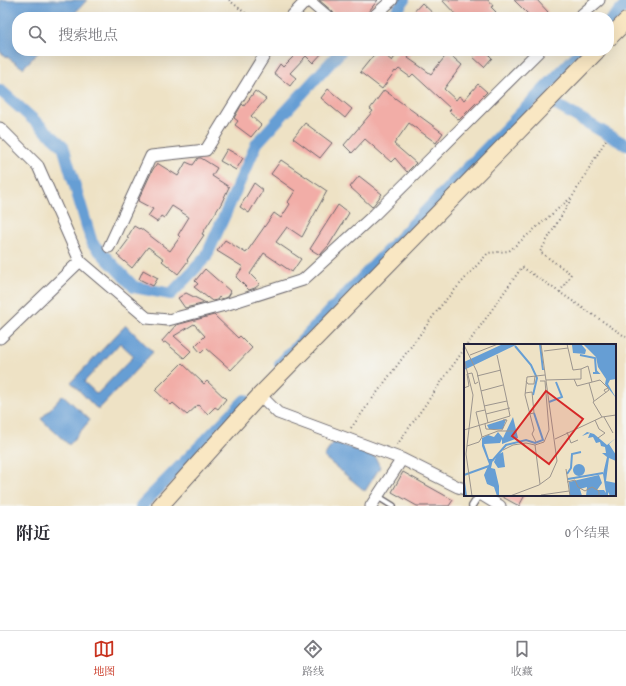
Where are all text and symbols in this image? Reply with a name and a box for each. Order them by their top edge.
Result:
search box [12,12,614,56]
icon: search [26,23,48,45]
text: 搜索地点 [58,24,118,45]
inset map [464,344,616,496]
text: 附近 [16,520,50,545]
text: 0个结果 [565,523,610,542]
tab: 地图 [93,638,115,679]
tab: 路线 [302,638,324,679]
tab: 收藏 [511,638,533,679]

